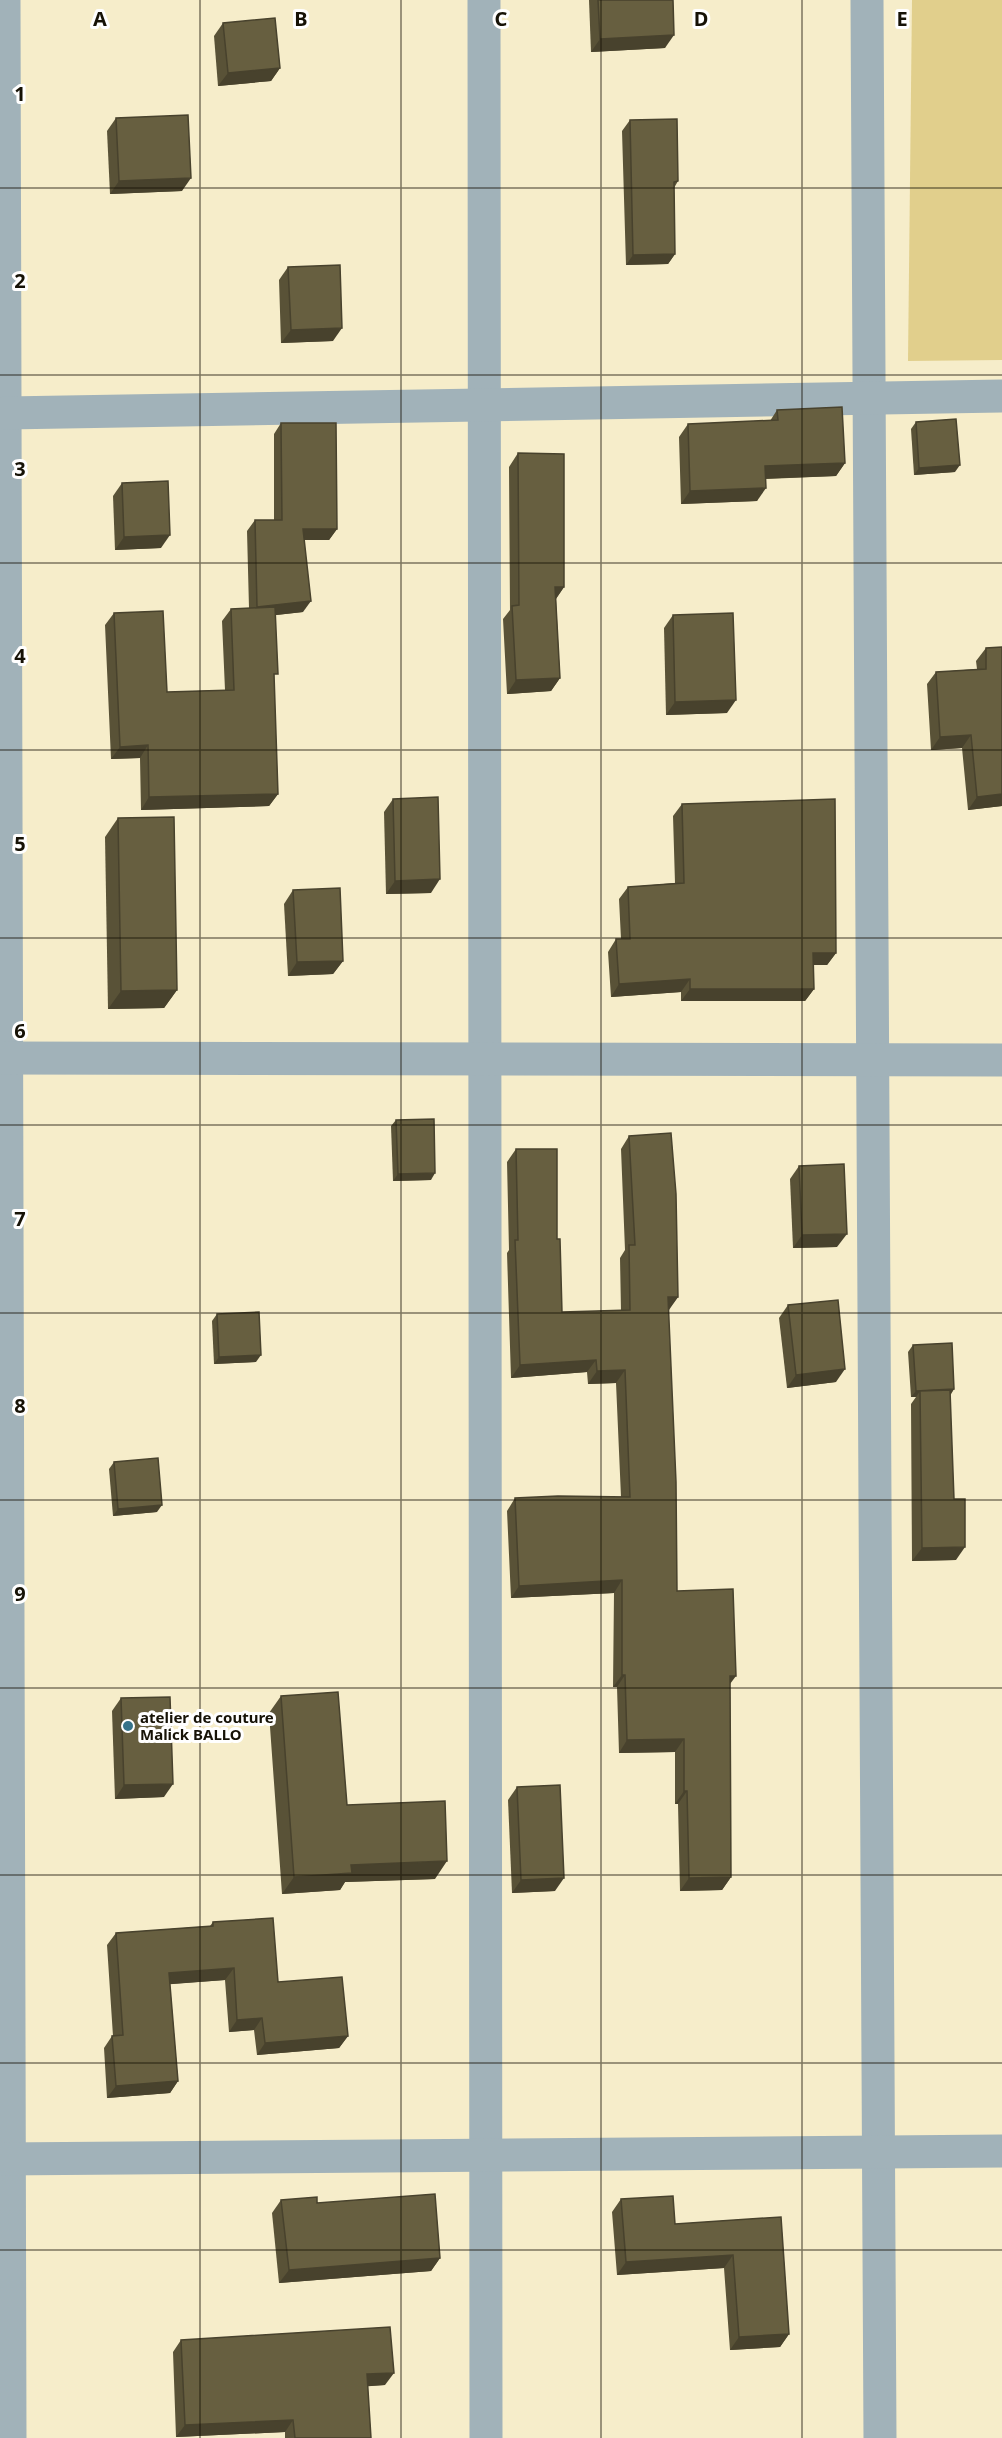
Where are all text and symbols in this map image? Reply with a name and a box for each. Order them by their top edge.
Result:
text: A [93,5,107,32]
text: B [294,5,308,32]
text: C [495,5,508,32]
text: D [694,5,708,32]
text: E [896,5,908,32]
text: 1 [14,80,26,107]
text: 2 [14,267,26,294]
text: 3 [14,455,26,482]
text: 4 [14,642,26,669]
text: 5 [14,830,26,857]
text: 6 [14,1017,26,1044]
text: 7 [14,1205,26,1232]
text: 8 [14,1392,26,1419]
text: 9 [14,1580,26,1607]
place label: atelier de couture Malick BALLO [140,1707,274,1744]
marker: atelier de couture Malick BALLO [121,1719,135,1733]

